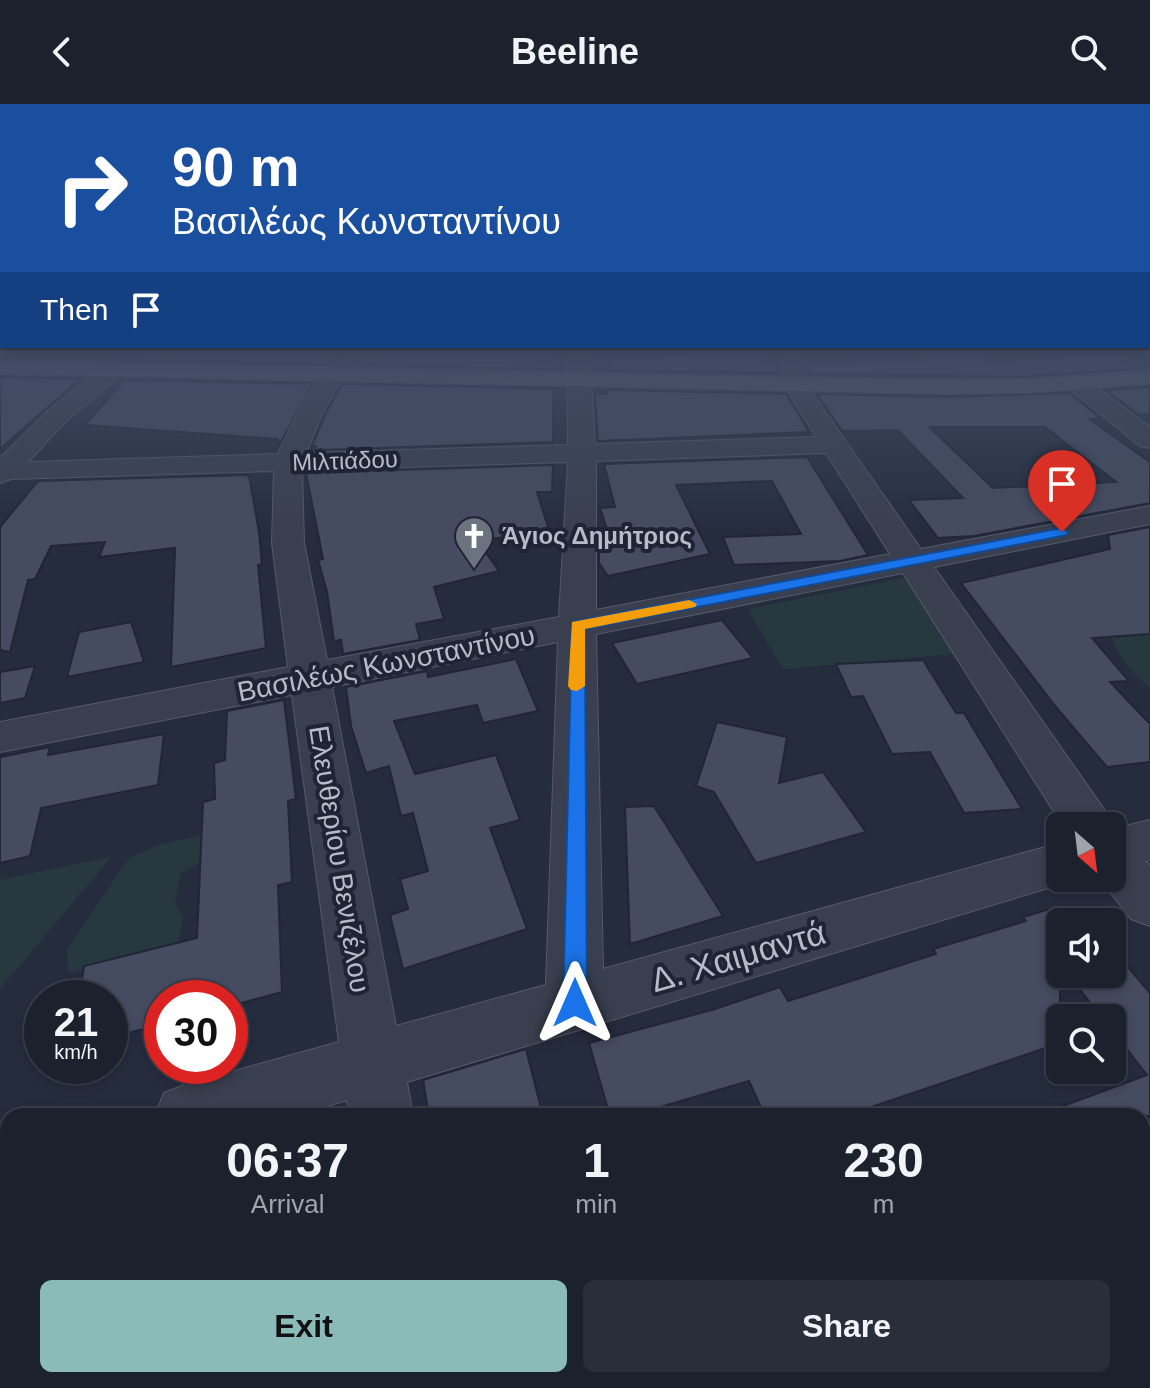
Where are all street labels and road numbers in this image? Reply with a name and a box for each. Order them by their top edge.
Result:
street label: Μιλτιάδου [292,445,398,476]
street label: Βασιλέως Κωνσταντίνου [235,619,538,708]
street label: Ελευθερίου Βενιζέλου [303,723,376,995]
street label: Δ. Χαιμαντά [646,913,830,999]

